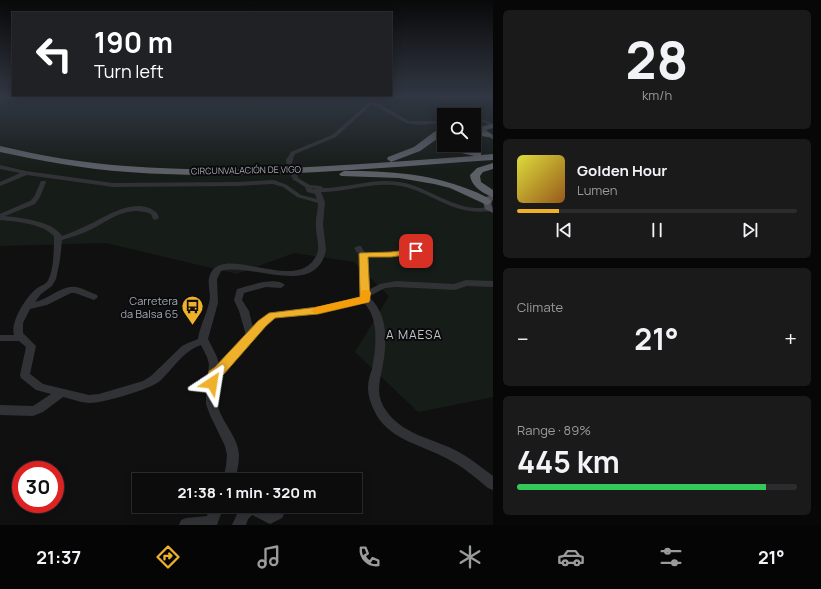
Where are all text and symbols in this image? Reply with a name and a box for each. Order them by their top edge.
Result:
text: 190 m [94,23,173,61]
text: 28 [626,24,688,95]
icon: left [28,28,80,80]
text: Turn left [94,59,164,83]
text: km/h [642,86,672,104]
map controls [437,108,481,152]
button: search [437,108,481,152]
text: Golden Hour [577,160,667,181]
street label: CIRCUNVALACIÓN DE VIGO [191,163,302,177]
text: Lumen [577,181,617,199]
icon: previous [553,219,575,241]
icon: pause [646,219,668,241]
icon: next [739,219,761,241]
pin [399,234,433,268]
icon: arrive [405,240,427,262]
place label: Carretera da Balsa 65 [120,293,178,321]
bus stop icon: Carretera da Balsa 65 [180,293,206,326]
text: Climate [517,298,563,316]
text: 21° [634,318,679,359]
text: − [517,324,529,354]
text: + [784,324,797,354]
district label: A MAESA [386,326,442,343]
position arrow [191,362,233,404]
text: Range · 89% [517,421,591,439]
text: 445 km [517,441,620,482]
speed limit sign: 30 [12,461,64,513]
text: 21:38 · 1 min · 320 m [177,482,317,503]
icon: directions [154,543,182,571]
icon: music [255,543,283,571]
icon: phone [355,543,383,571]
icon: climate [456,543,484,571]
icon: car [557,543,585,571]
icon: filters [657,543,685,571]
text: 21:37 [36,545,81,569]
text: 21° [758,545,785,569]

